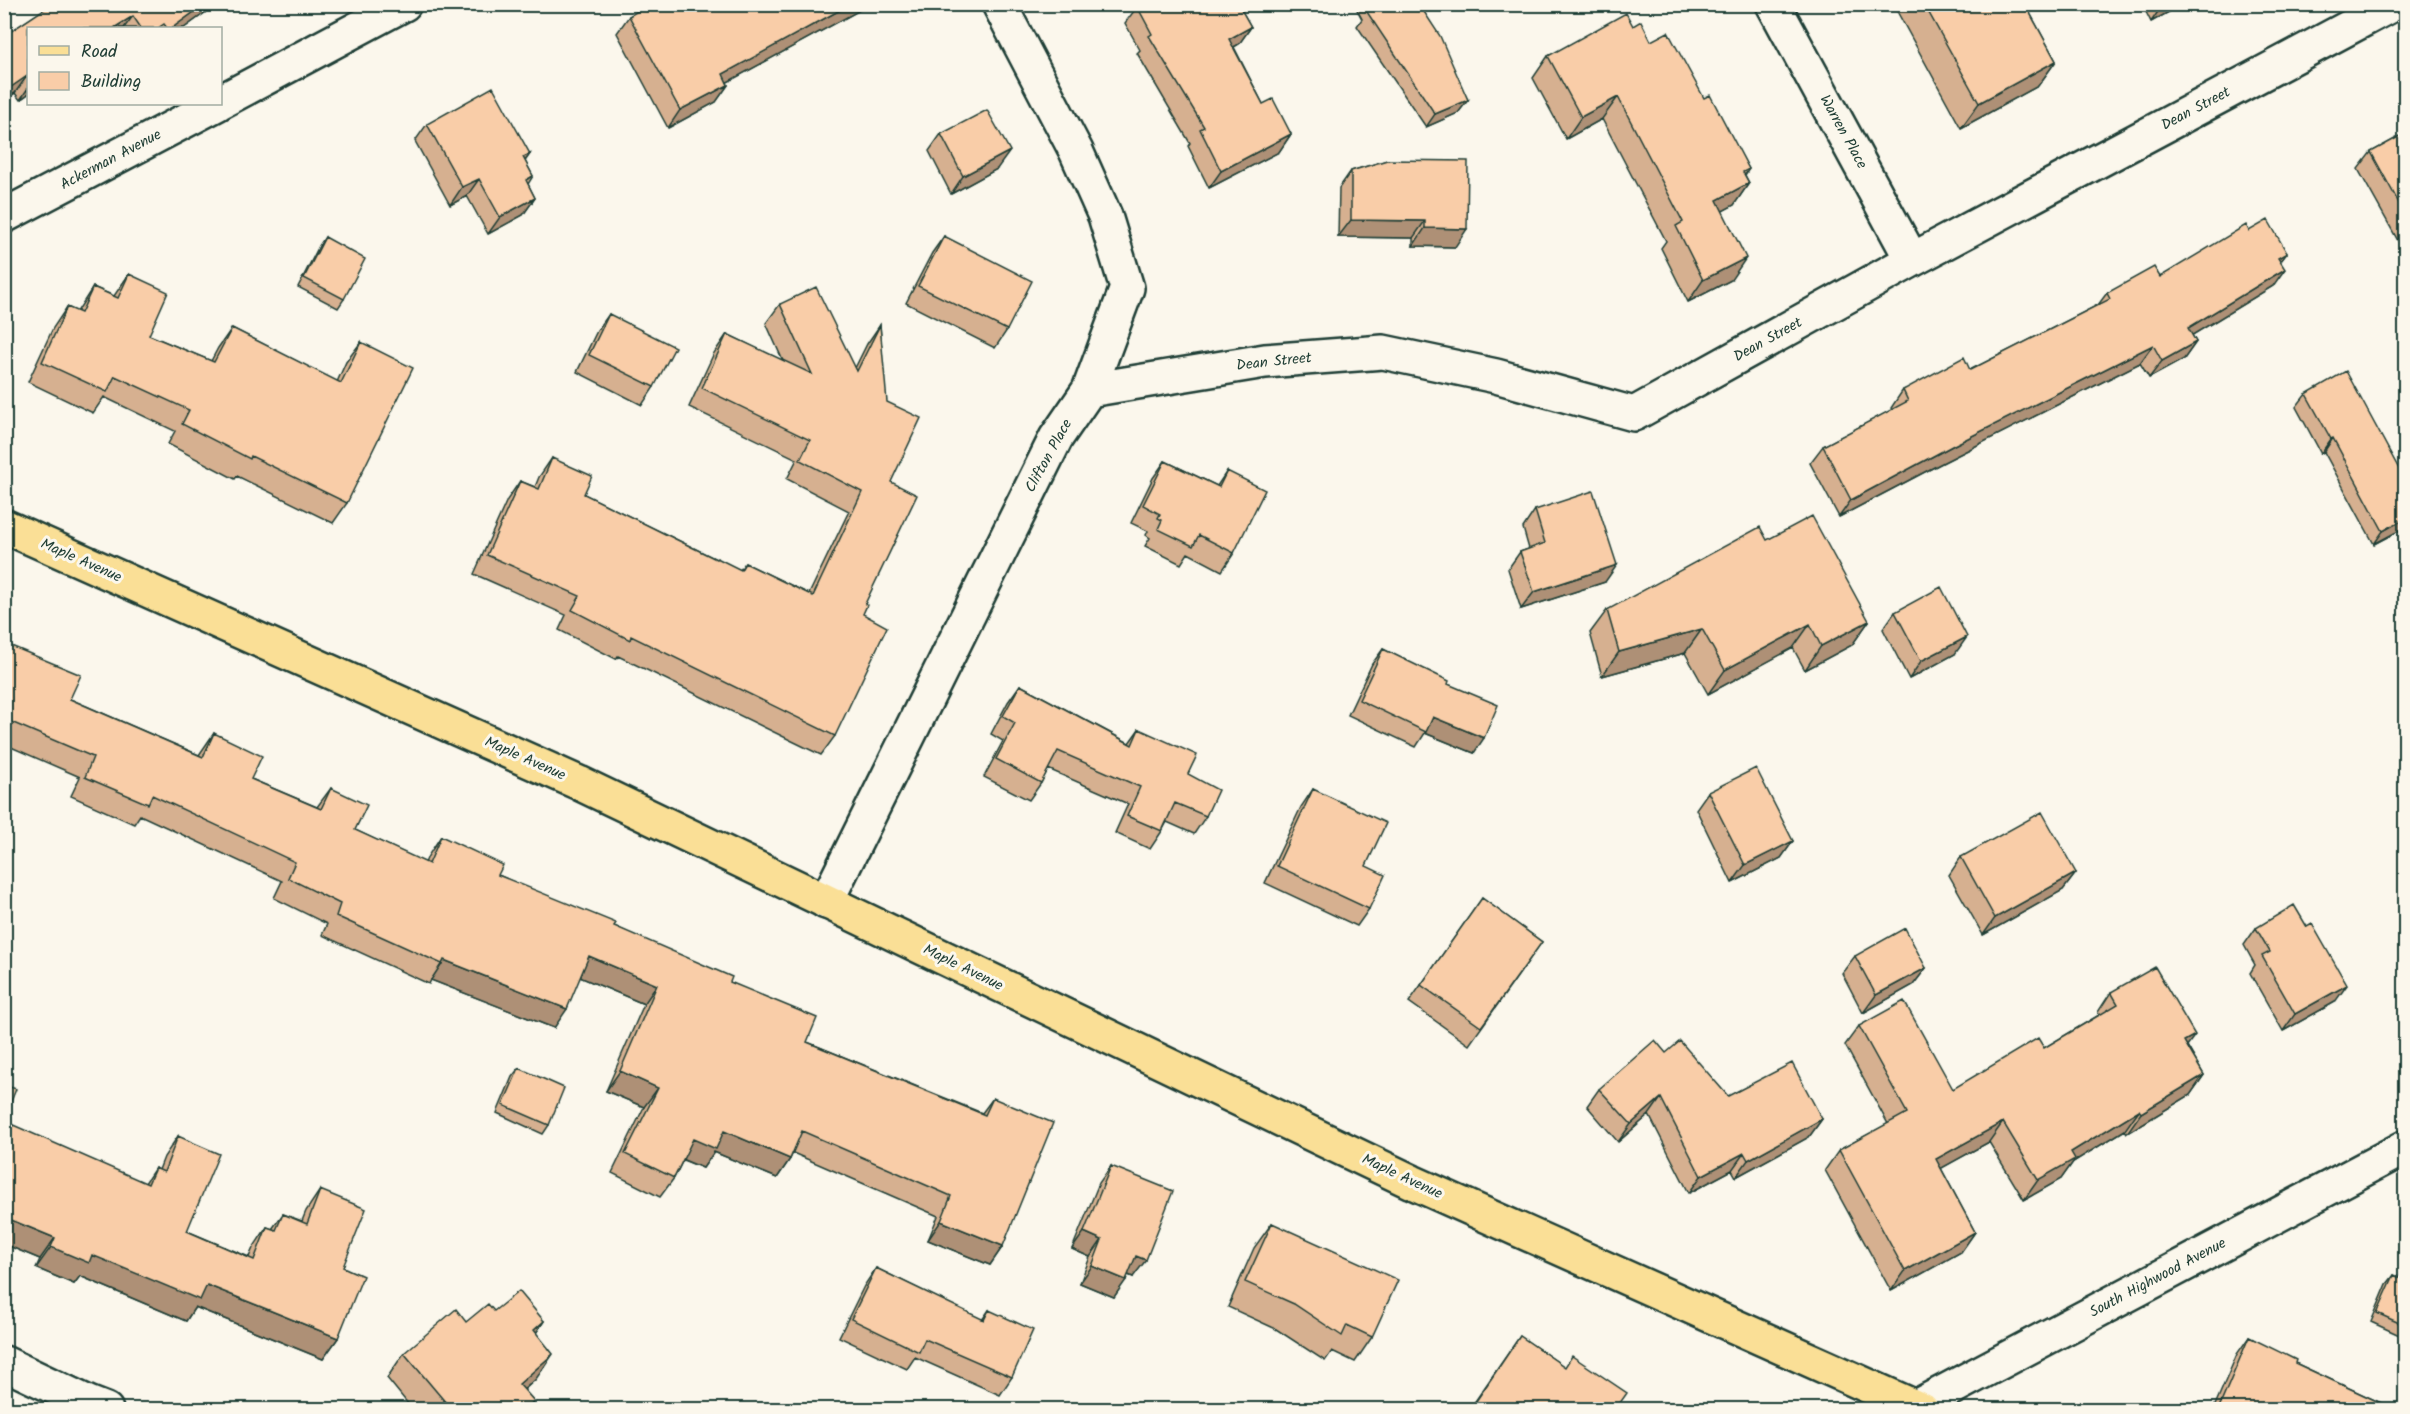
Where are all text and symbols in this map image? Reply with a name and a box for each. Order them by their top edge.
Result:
legend [27,27,222,105]
text: Road [81,38,118,67]
text: Building [81,68,141,97]
street label: Dean Street [2157,81,2235,137]
street label: Warren Place [1813,90,1873,174]
street label: Ackerman Avenue [56,123,166,197]
street label: Dean Street [1729,311,1807,369]
street label: Dean Street [1235,346,1313,378]
street label: Clifton Place [1019,415,1079,497]
street label: Maple Avenue [37,532,126,590]
street label: Maple Avenue [481,730,570,788]
street label: Maple Avenue [919,938,1007,998]
street label: Maple Avenue [1358,1148,1447,1206]
street label: South Highwood Avenue [2085,1232,2231,1324]

